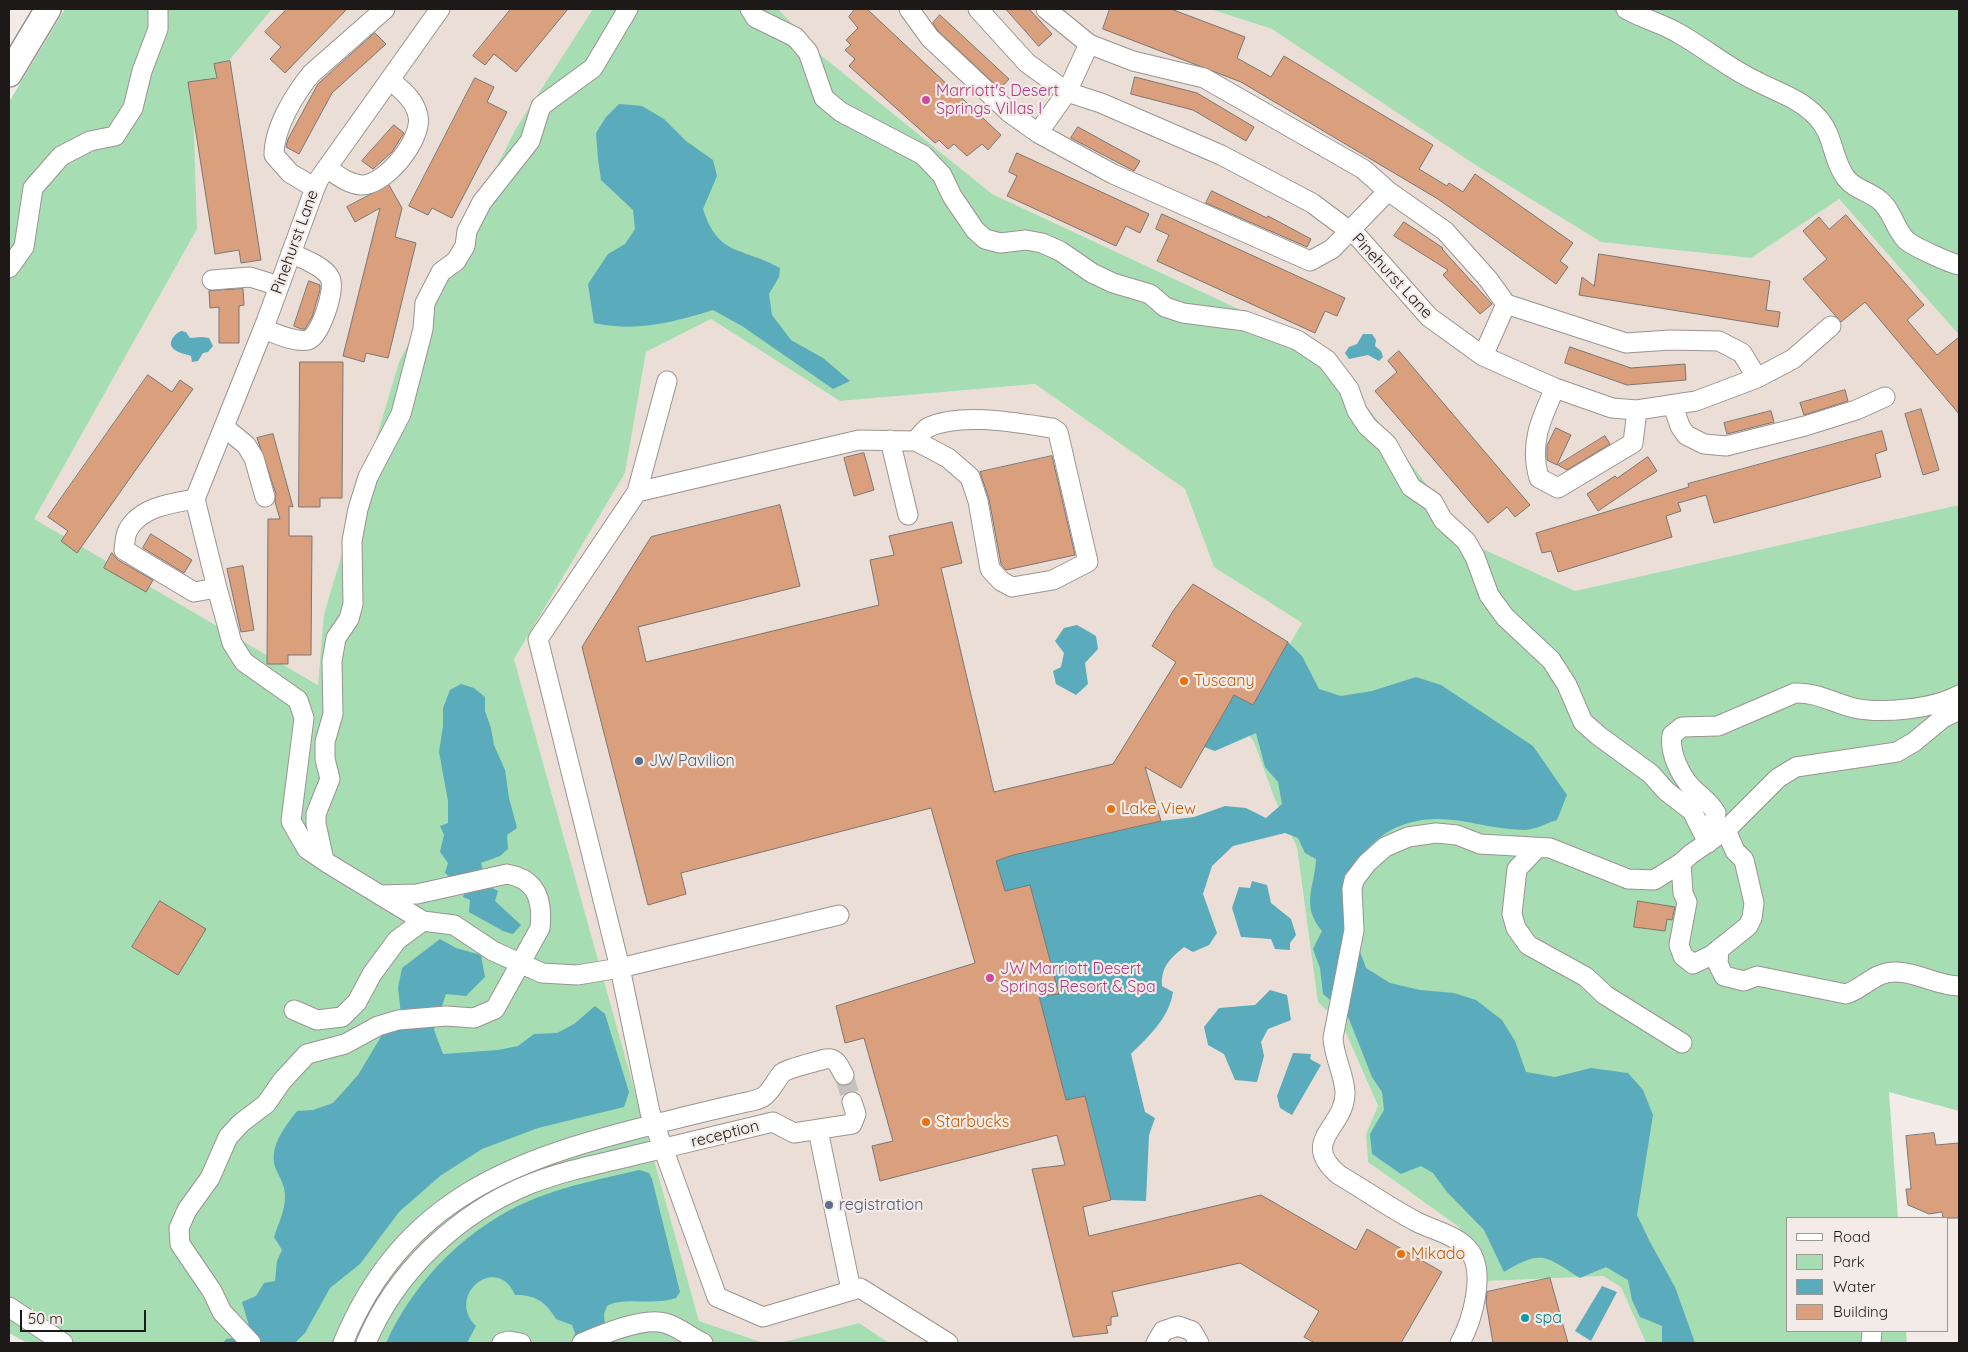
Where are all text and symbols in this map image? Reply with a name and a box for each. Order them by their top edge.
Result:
place label: Marriott's Desert Springs Villas I [936,81,1059,119]
marker: Marriott's Desert Springs Villas I [920,94,932,106]
street label: Pinehurst Lane [267,187,323,297]
street label: Pinehurst Lane [1348,229,1436,323]
place label: Tuscany [1194,671,1255,691]
marker: Tuscany [1178,675,1190,687]
place label: JW Pavilion [649,751,735,771]
marker: JW Pavilion [633,755,645,767]
place label: Lake View [1121,799,1196,819]
marker: Lake View [1105,803,1117,815]
place label: JW Marriott Desert Springs Resort & Spa [1000,959,1156,997]
marker: JW Marriott Desert Springs Resort & Spa [984,972,996,984]
place label: Starbucks [936,1112,1009,1132]
street label: reception [689,1116,761,1152]
marker: Starbucks [920,1116,932,1128]
place label: registration [839,1195,924,1215]
marker: registration [823,1199,835,1211]
legend [1786,1217,1948,1332]
text: Road [1833,1227,1870,1246]
place label: Mikado [1411,1244,1465,1264]
marker: Mikado [1395,1248,1407,1260]
text: Park [1833,1252,1865,1271]
text: Water [1833,1277,1876,1296]
scale bar [22,1300,149,1332]
text: Building [1833,1302,1888,1321]
place label: spa [1535,1308,1562,1328]
text: 50 m [28,1309,63,1328]
marker: spa [1519,1312,1531,1324]

